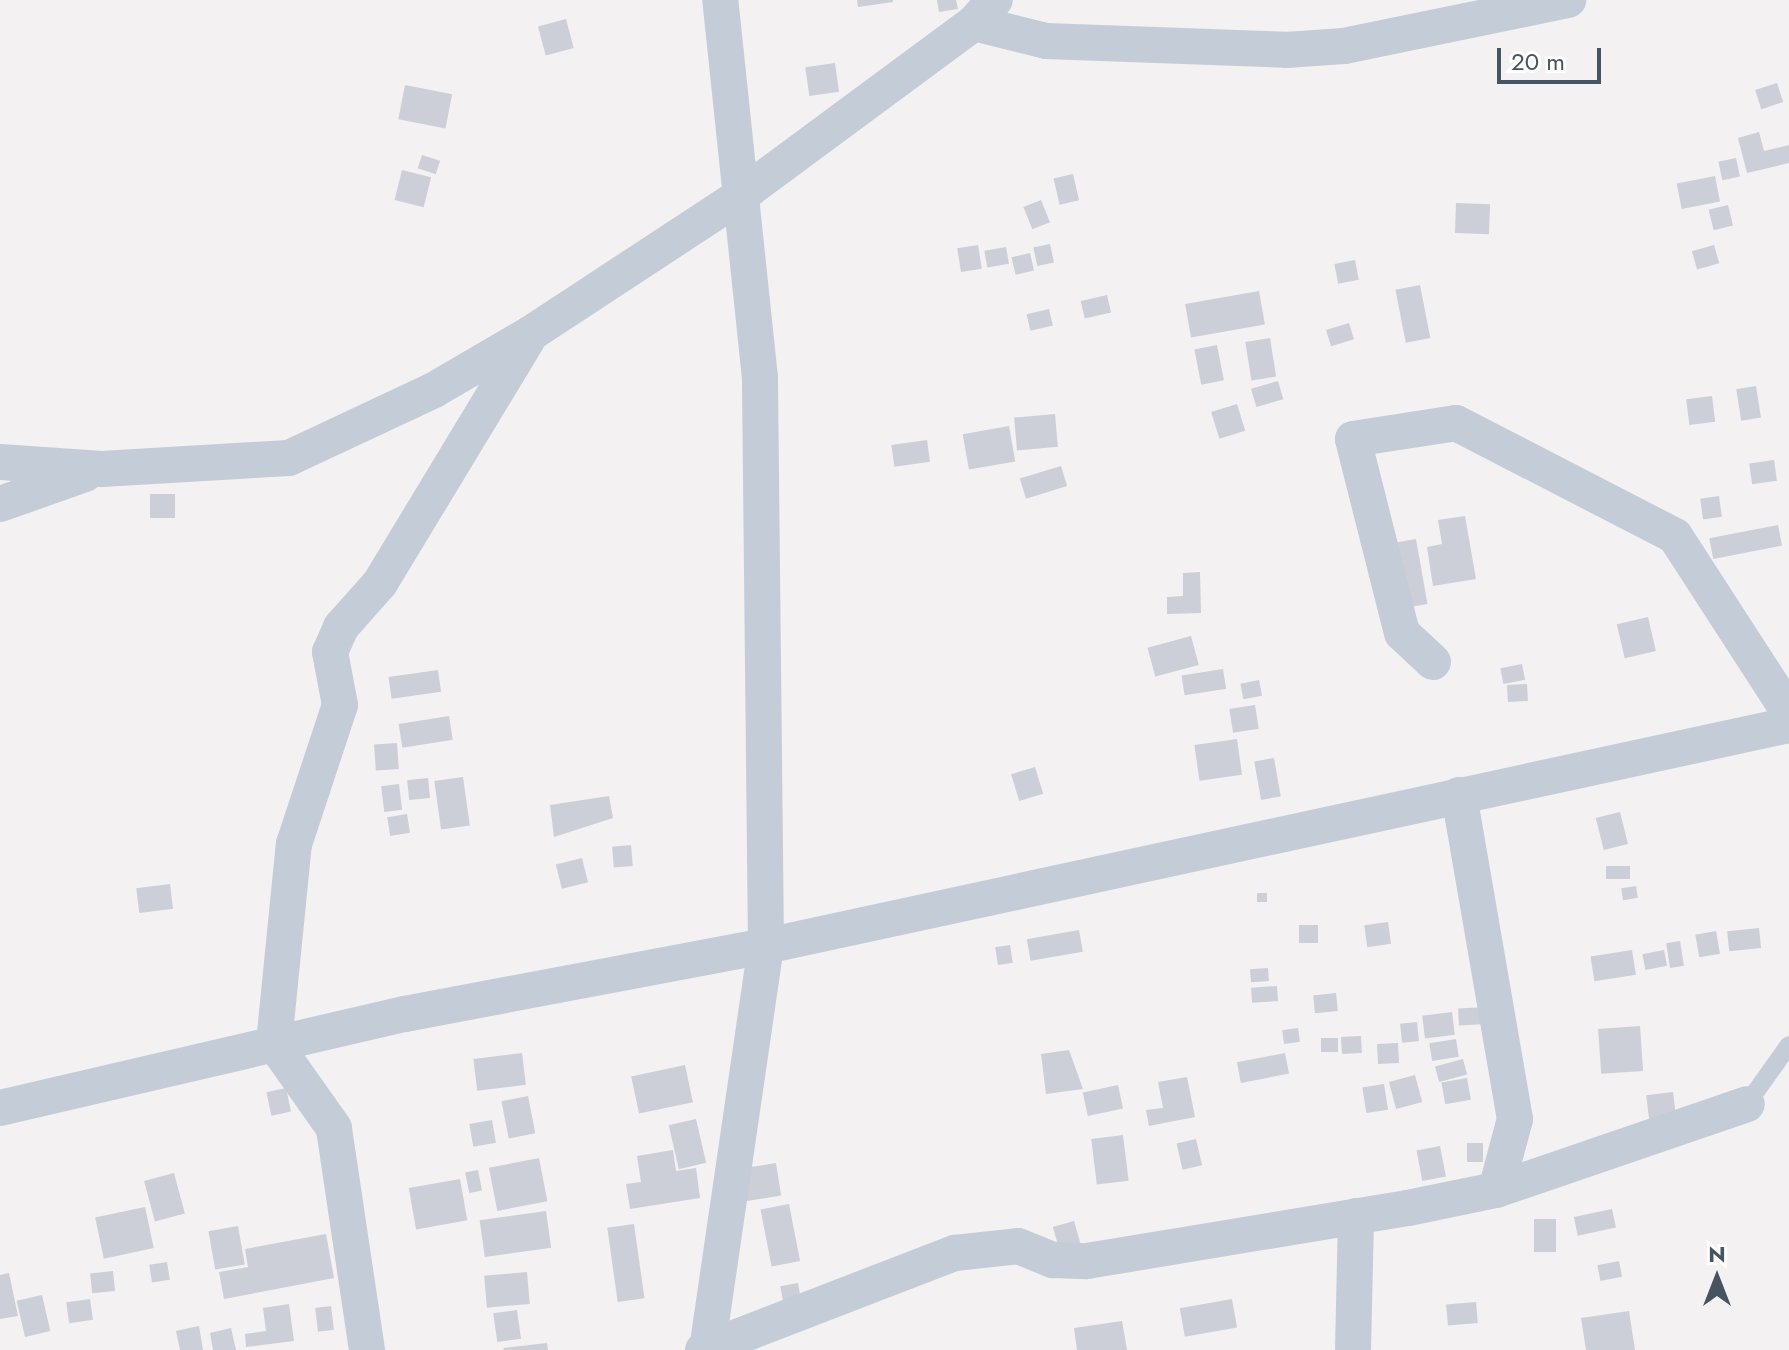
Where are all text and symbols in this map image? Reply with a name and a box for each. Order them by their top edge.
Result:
scale bar [1501,32,1605,82]
text: 20 m [1511,44,1565,79]
north arrow [1677,1238,1757,1318]
text: N [1708,1238,1726,1270]

